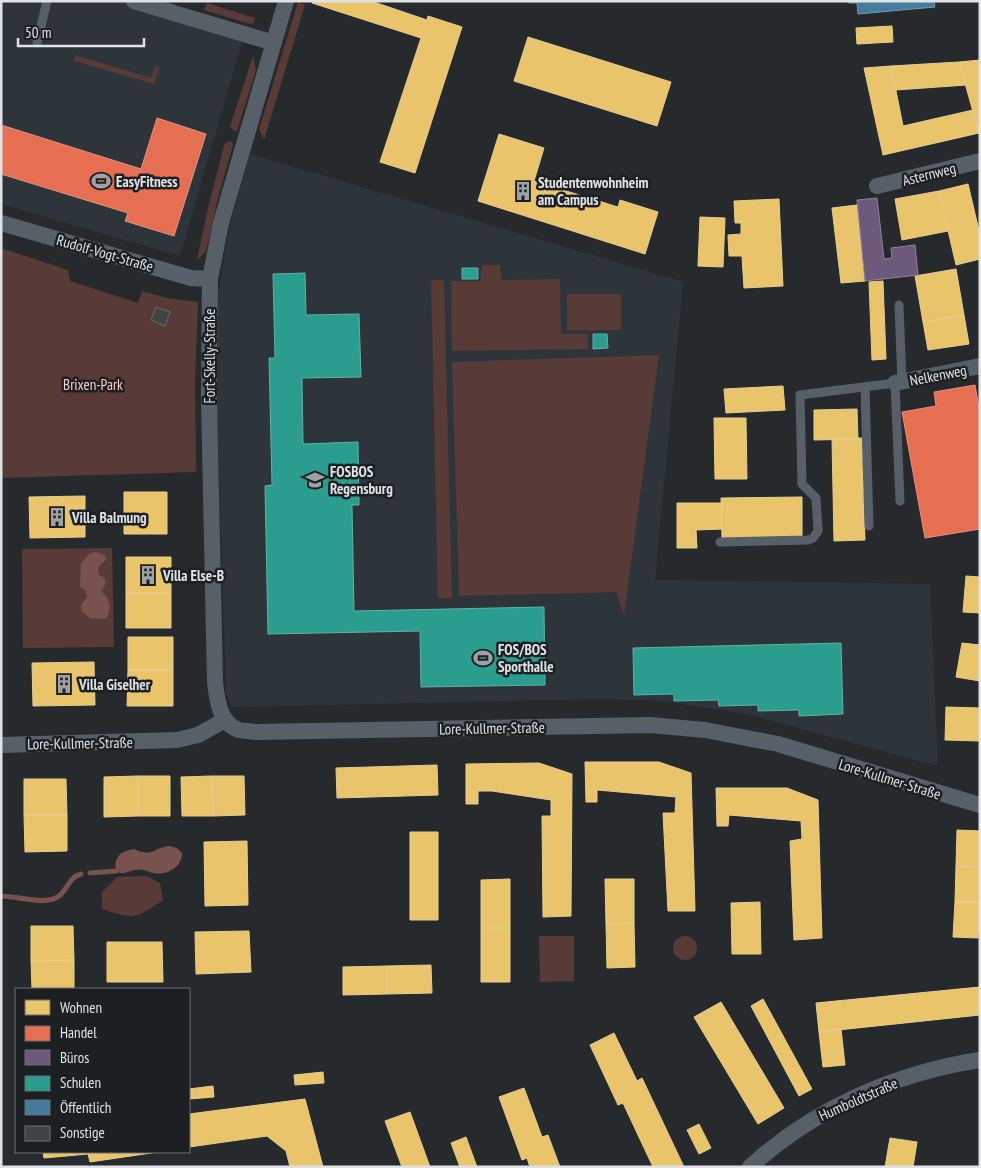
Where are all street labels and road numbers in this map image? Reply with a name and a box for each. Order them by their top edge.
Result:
street label: Asternweg [900,158,958,190]
street label: Rudolf-Vogt-Straße [54,230,156,276]
street label: Fort-Skelly-Straße [200,309,219,403]
street label: Nelkenweg [908,360,968,390]
street label: Lore-Kullmer-Straße [439,718,545,738]
street label: Lore-Kullmer-Straße [27,733,133,753]
street label: Lore-Kullmer-Straße [837,754,943,804]
street label: Humboldtstraße [816,1073,900,1125]

